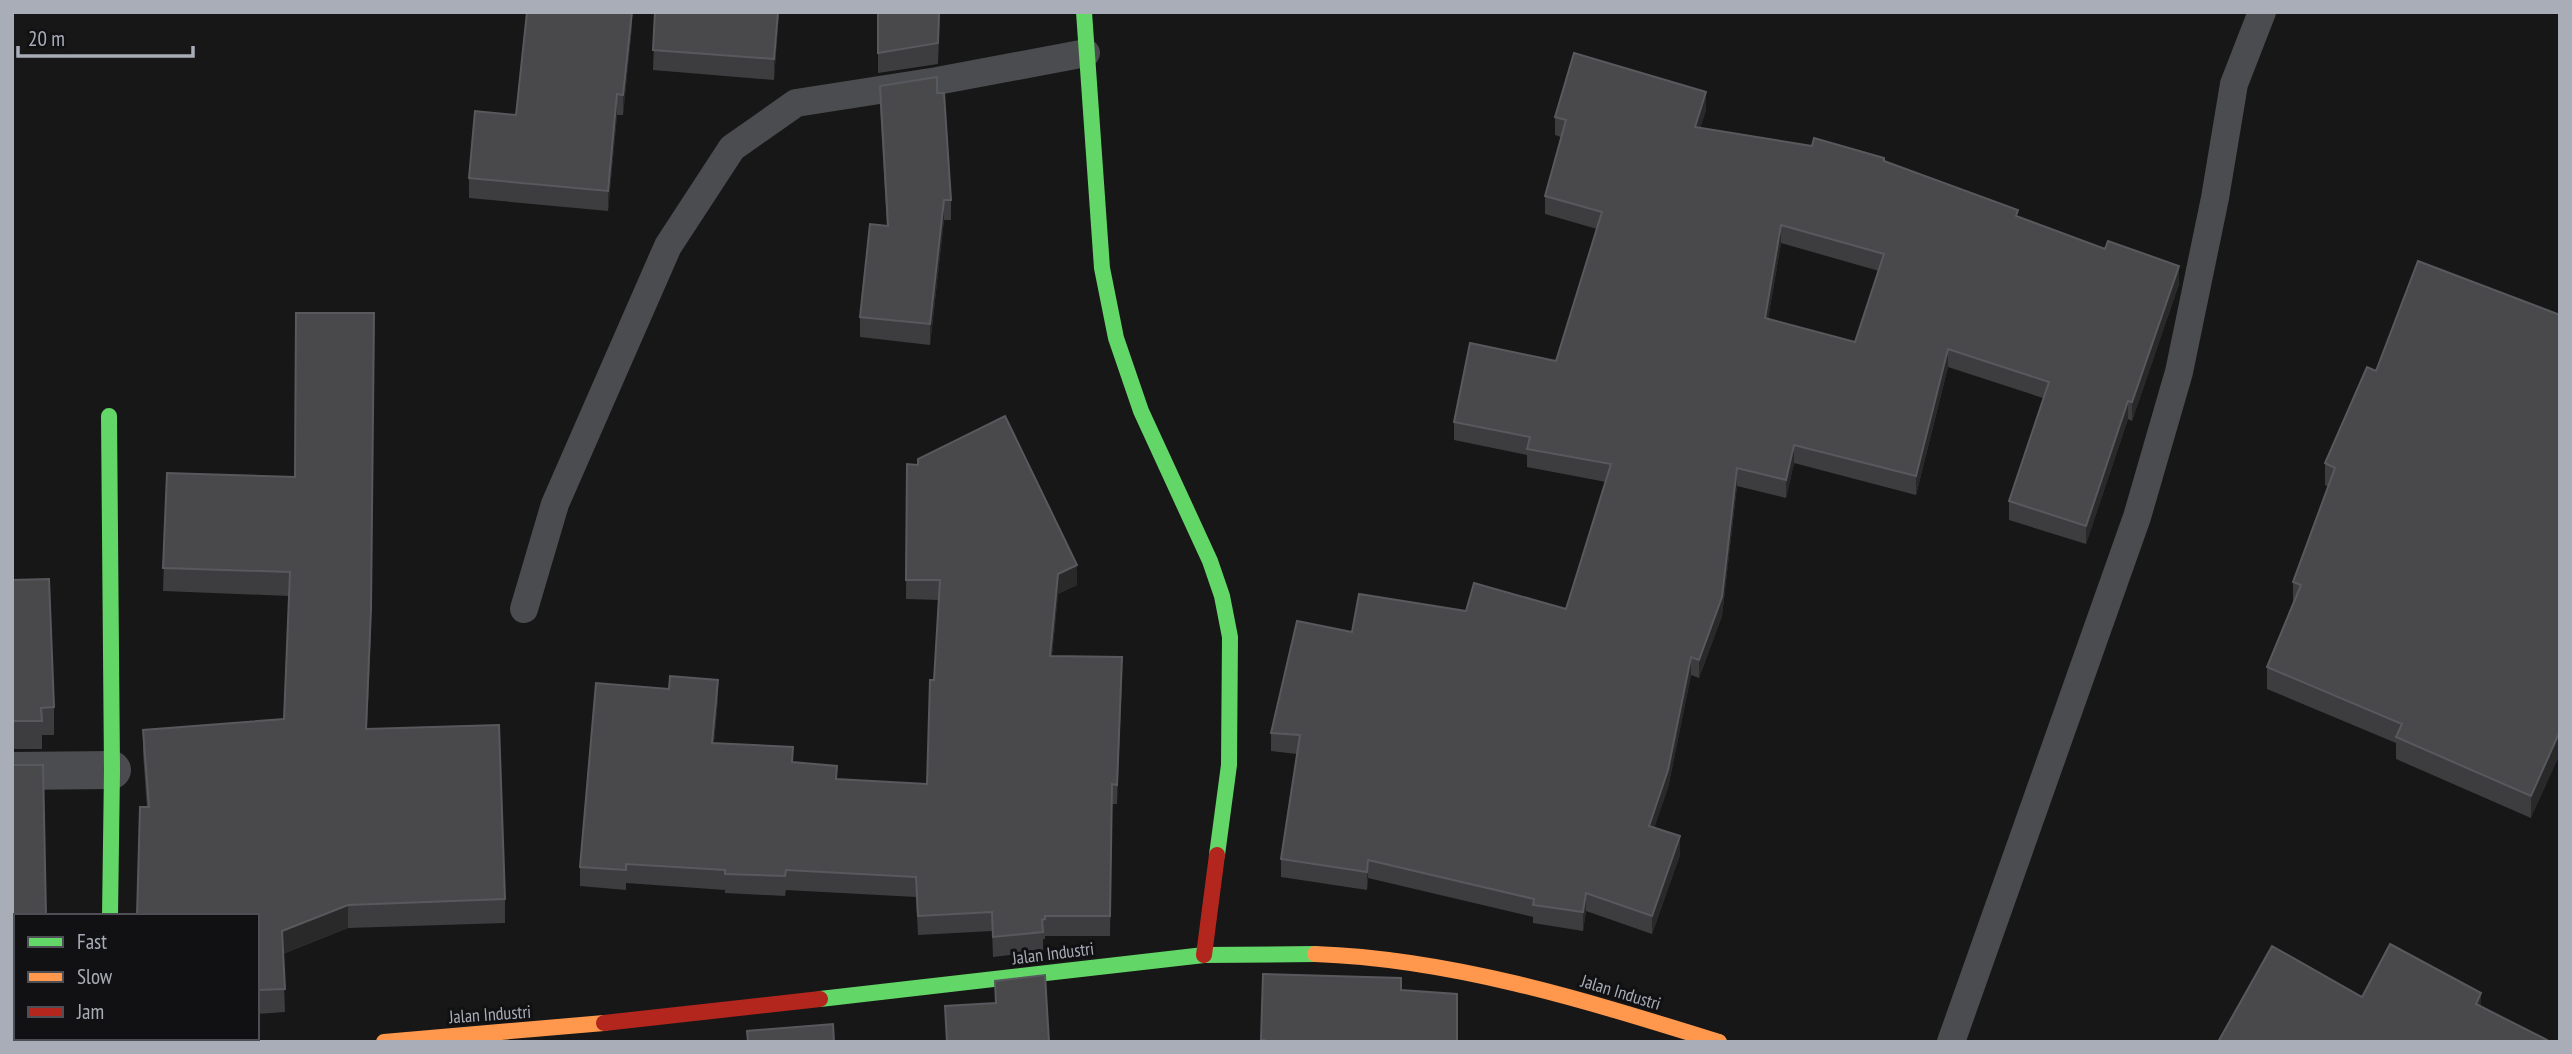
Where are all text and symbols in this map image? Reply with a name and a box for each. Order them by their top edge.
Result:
scale bar [18,14,192,58]
text: 20 m [28,25,65,52]
legend [14,914,259,1040]
text: Fast [77,928,107,955]
street label: Jalan Industri [1010,937,1095,970]
text: Slow [77,963,113,990]
street label: Jalan Industri [1577,969,1664,1015]
text: Jam [76,998,104,1025]
street label: Jalan Industri [447,1000,532,1028]

